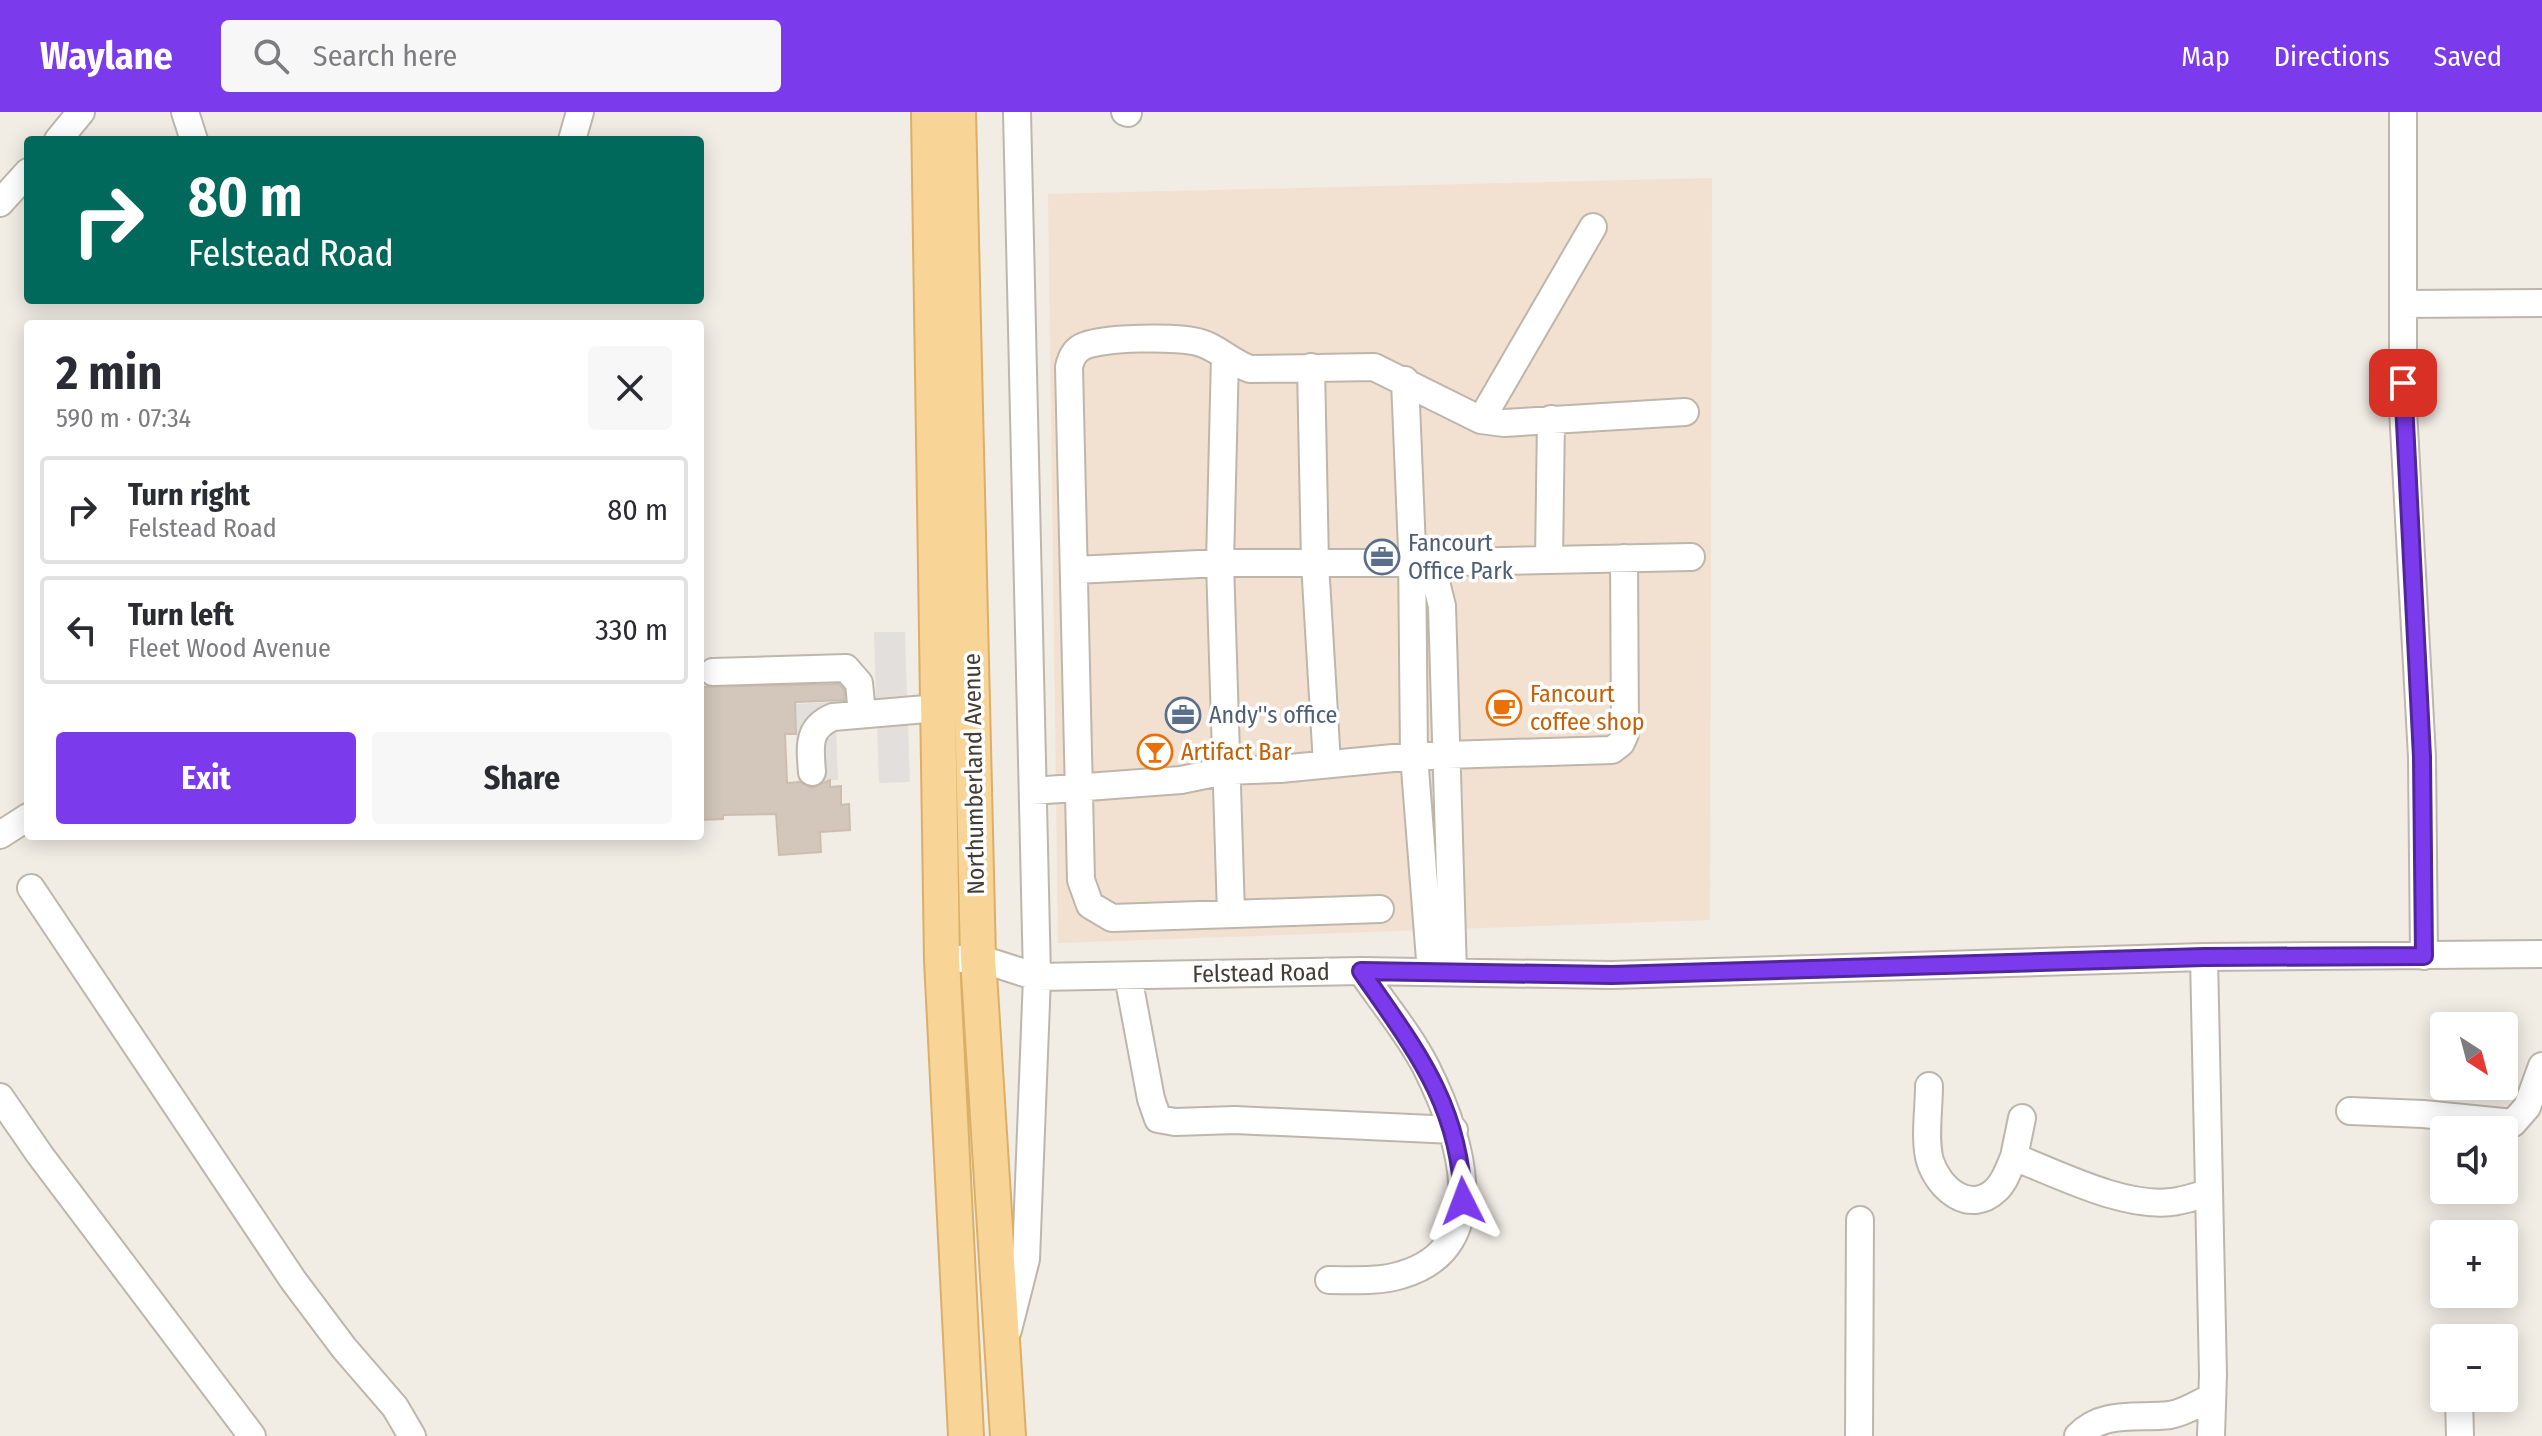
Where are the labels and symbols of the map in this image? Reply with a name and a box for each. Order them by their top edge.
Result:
pin [2369,349,2437,417]
place label: Fancourt Office Park [1408,529,1514,585]
office icon: Fancourt Office Park [1363,538,1401,576]
street label: Northumberland Avenue [958,653,990,895]
place label: Fancourt coffee shop [1530,680,1645,736]
cafe icon: Fancourt coffee shop [1485,689,1523,727]
office icon: Andy''s office [1164,696,1202,734]
place label: Andy''s office [1209,701,1337,729]
bar icon: Artifact Bar [1136,733,1174,771]
place label: Artifact Bar [1181,738,1292,766]
street label: Felstead Road [1192,958,1330,988]
north arrow [2430,1012,2518,1100]
position arrow [1421,1159,1505,1243]

